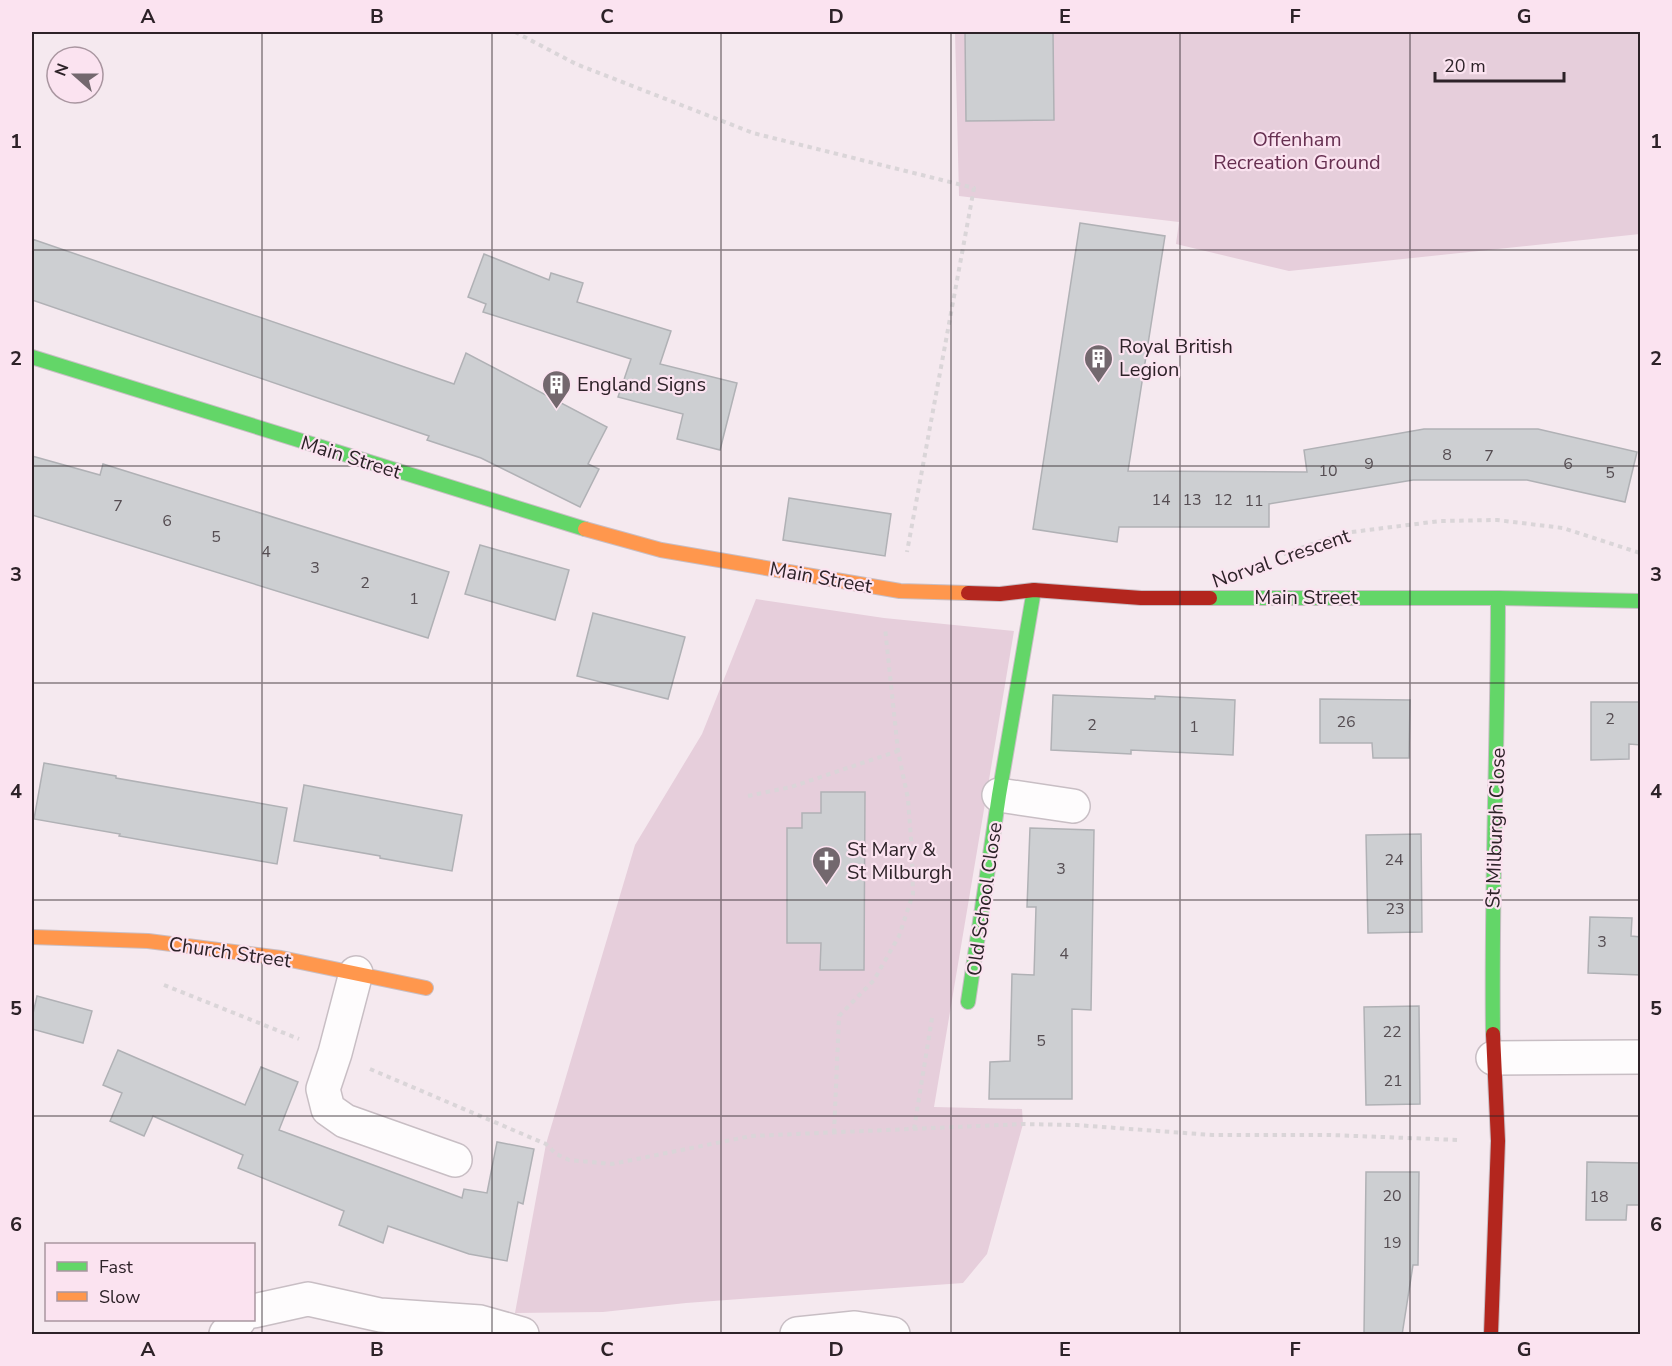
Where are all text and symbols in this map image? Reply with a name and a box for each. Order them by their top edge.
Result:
text: A [141,3,156,30]
text: B [370,3,384,30]
text: C [600,3,614,30]
text: D [828,3,844,30]
text: E [1059,3,1071,30]
text: F [1289,3,1301,30]
text: G [1517,3,1531,30]
north arrow [45,45,105,105]
scale bar [1435,45,1564,83]
text: 20 m [1444,54,1486,78]
text: N [50,60,74,80]
park label: Offenham Recreation Ground [1213,126,1381,176]
text: 1 [10,128,22,155]
text: 1 [1650,128,1662,155]
place label: Royal British Legion [1119,333,1233,383]
building icon: Royal British Legion [1082,342,1114,384]
text: 2 [10,345,22,372]
text: 2 [1650,345,1662,372]
building icon: England Signs [540,368,572,410]
place label: England Signs [577,371,706,398]
street label: Main Street [297,429,405,486]
house number: 8 [1442,444,1452,466]
house number: 7 [1484,445,1494,467]
house number: 9 [1364,453,1374,475]
house number: 6 [1563,453,1573,475]
house number: 10 [1318,460,1338,482]
house number: 5 [1605,462,1615,484]
house number: 14 [1151,489,1171,511]
house number: 13 [1182,489,1202,511]
house number: 12 [1213,489,1233,511]
house number: 11 [1244,490,1264,512]
house number: 7 [113,495,123,517]
house number: 6 [162,510,172,532]
street label: Norval Crescent [1209,522,1355,595]
house number: 5 [211,526,221,548]
house number: 4 [261,541,271,563]
street label: Main Street [768,555,875,600]
house number: 3 [310,557,320,579]
text: 3 [10,561,22,588]
text: 3 [1650,561,1662,588]
house number: 2 [360,572,370,594]
street label: Main Street [1254,584,1359,611]
house number: 1 [409,588,419,610]
house number: 2 [1605,708,1615,730]
house number: 26 [1336,711,1356,733]
house number: 2 [1087,714,1097,736]
house number: 1 [1189,716,1199,738]
street label: St Milburgh Close [1479,747,1512,909]
text: 4 [10,778,22,805]
text: 4 [1650,778,1662,805]
street label: Old School Close [960,821,1009,978]
place label: St Mary & St Milburgh [847,836,952,886]
church icon: St Mary & St Milburgh [810,844,842,886]
house number: 24 [1384,849,1404,871]
house number: 3 [1056,858,1066,880]
house number: 23 [1385,898,1405,920]
street label: Church Street [167,931,294,975]
house number: 3 [1597,931,1607,953]
house number: 4 [1059,943,1069,965]
text: 5 [10,995,22,1022]
text: 5 [1650,995,1662,1022]
house number: 22 [1382,1021,1402,1043]
house number: 5 [1036,1030,1046,1052]
house number: 21 [1383,1070,1403,1092]
house number: 20 [1382,1185,1402,1207]
house number: 18 [1589,1186,1609,1208]
text: 6 [10,1211,22,1238]
text: 6 [1650,1211,1662,1238]
house number: 19 [1382,1232,1402,1254]
legend [45,1243,255,1321]
text: Fast [99,1255,134,1279]
text: Slow [99,1285,140,1309]
text: A [141,1336,156,1363]
text: B [370,1336,384,1363]
text: C [600,1336,614,1363]
text: D [828,1336,844,1363]
text: E [1059,1336,1071,1363]
text: F [1289,1336,1301,1363]
text: G [1517,1336,1531,1363]

